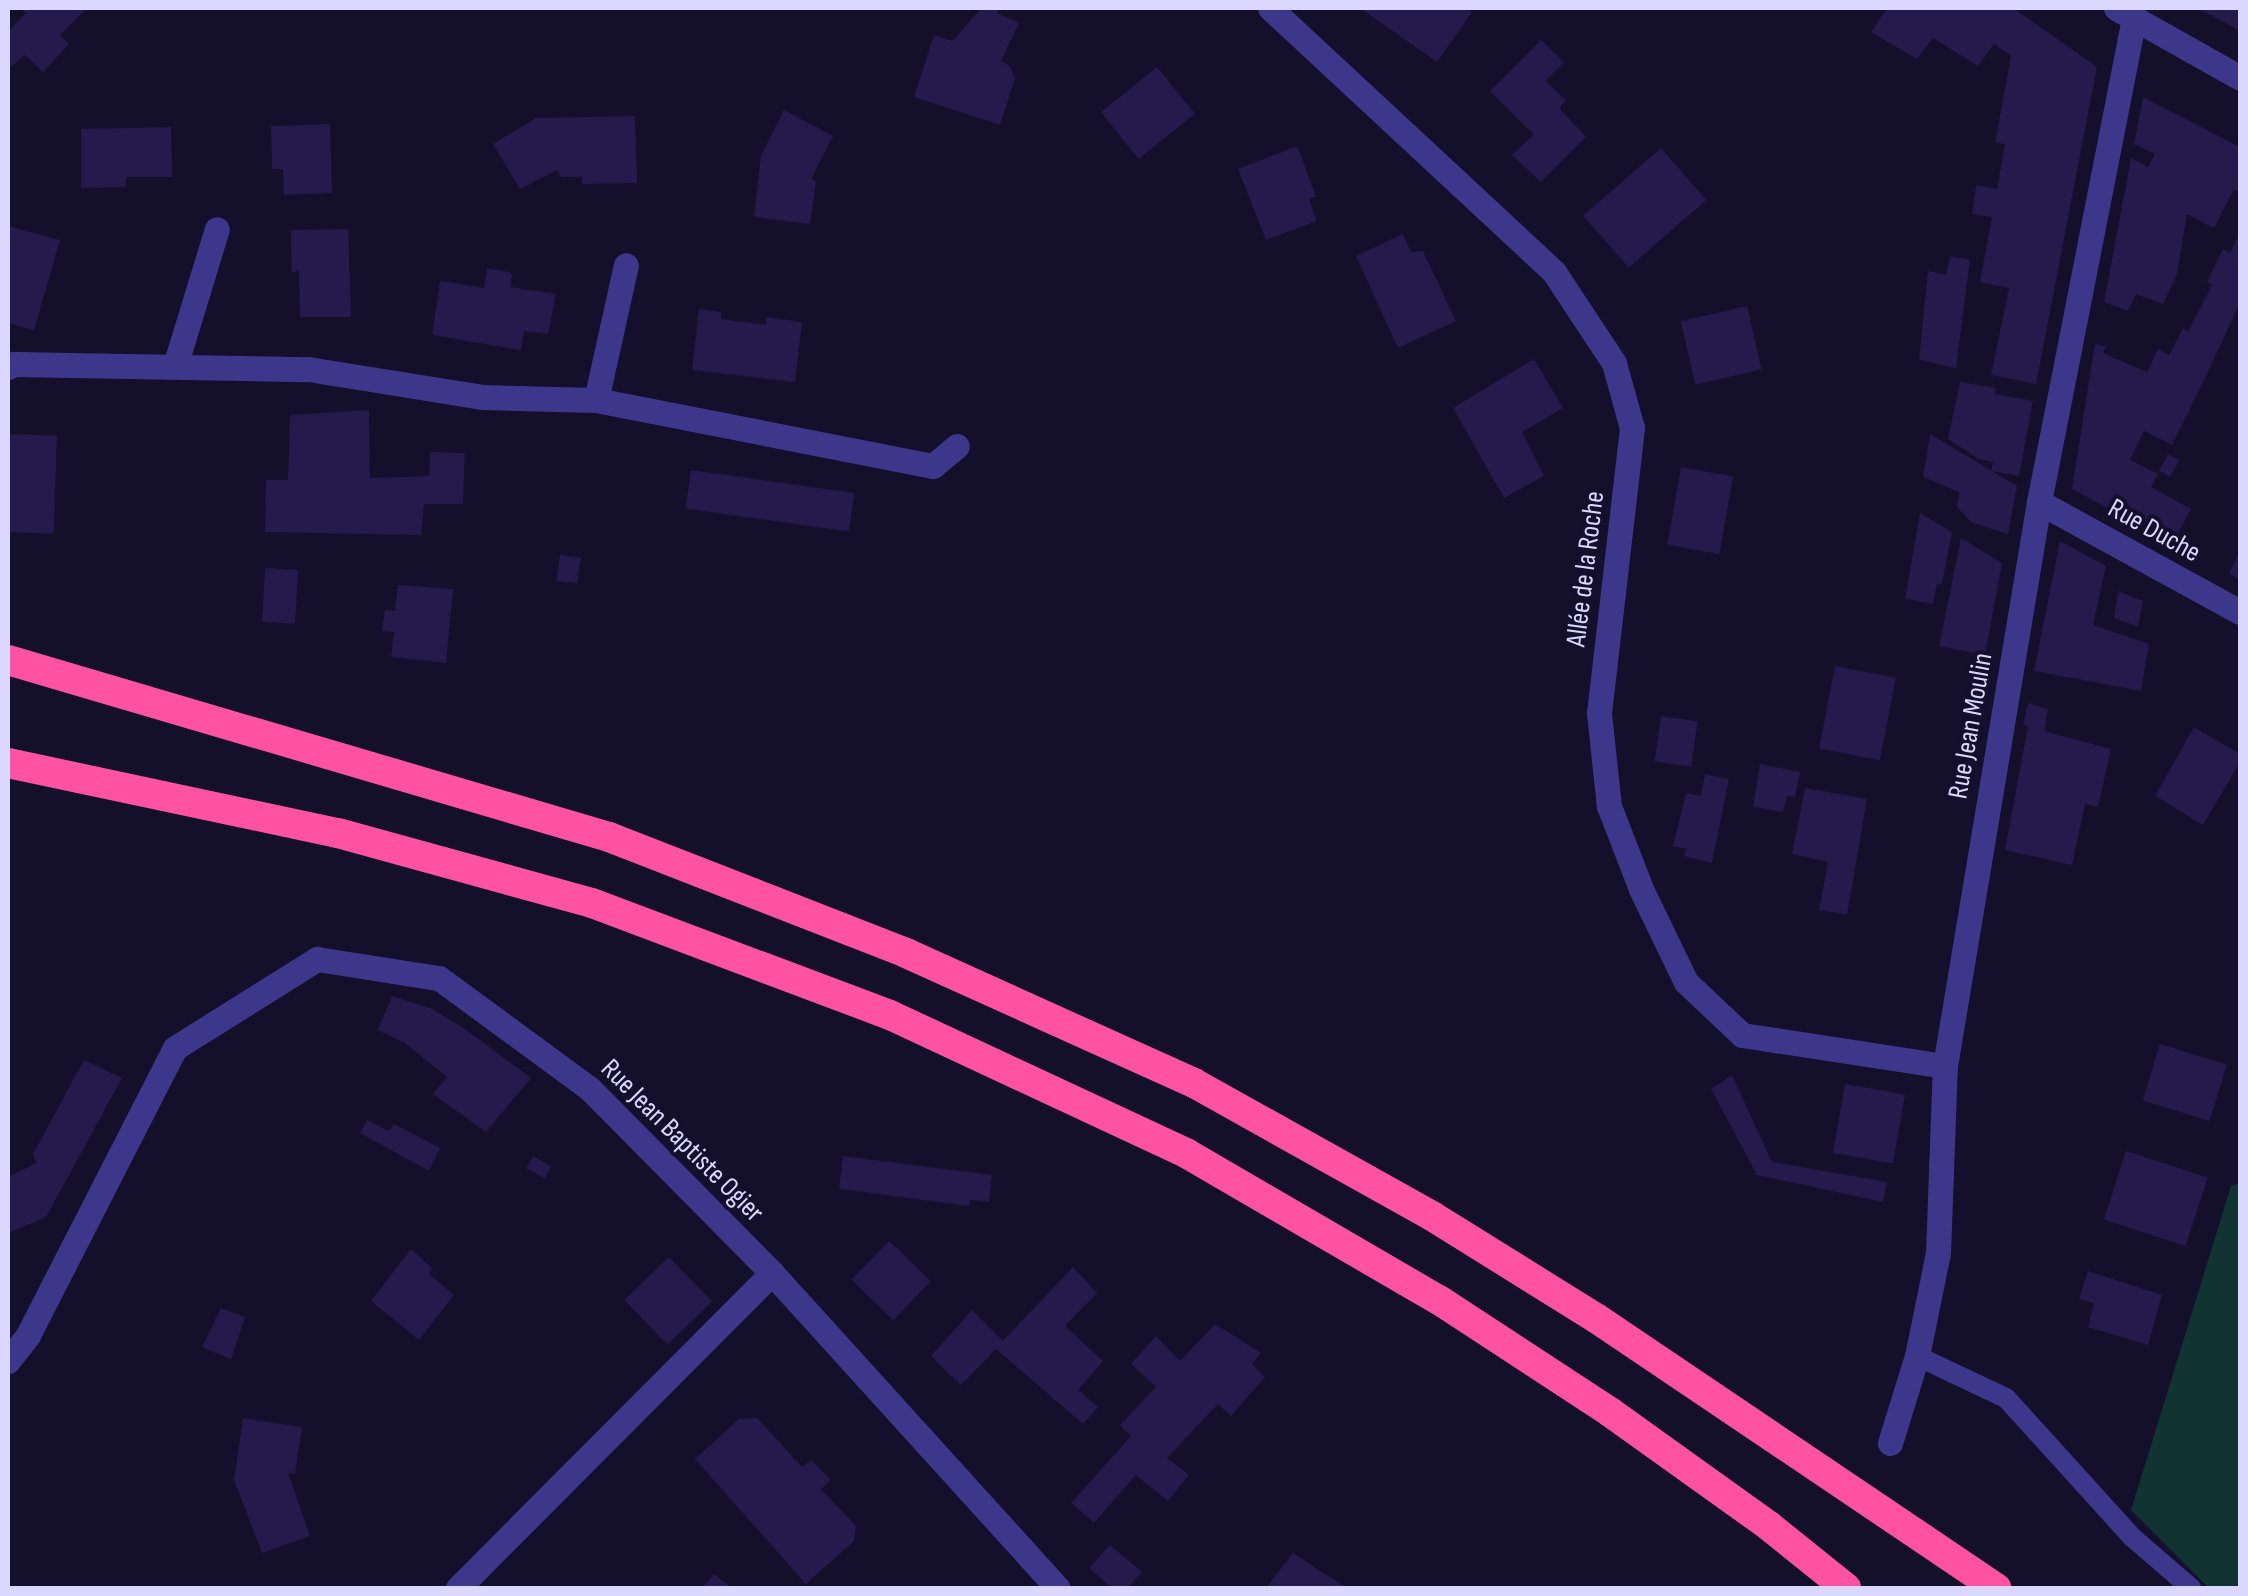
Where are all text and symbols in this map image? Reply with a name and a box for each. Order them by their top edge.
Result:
street label: Allée de la Roche [1560,489,1612,649]
street label: Rue Duche [2102,492,2206,570]
street label: Rue Jean Moulin [1942,650,2000,802]
street label: Rue Jean Baptiste Ogier [593,1052,771,1230]

